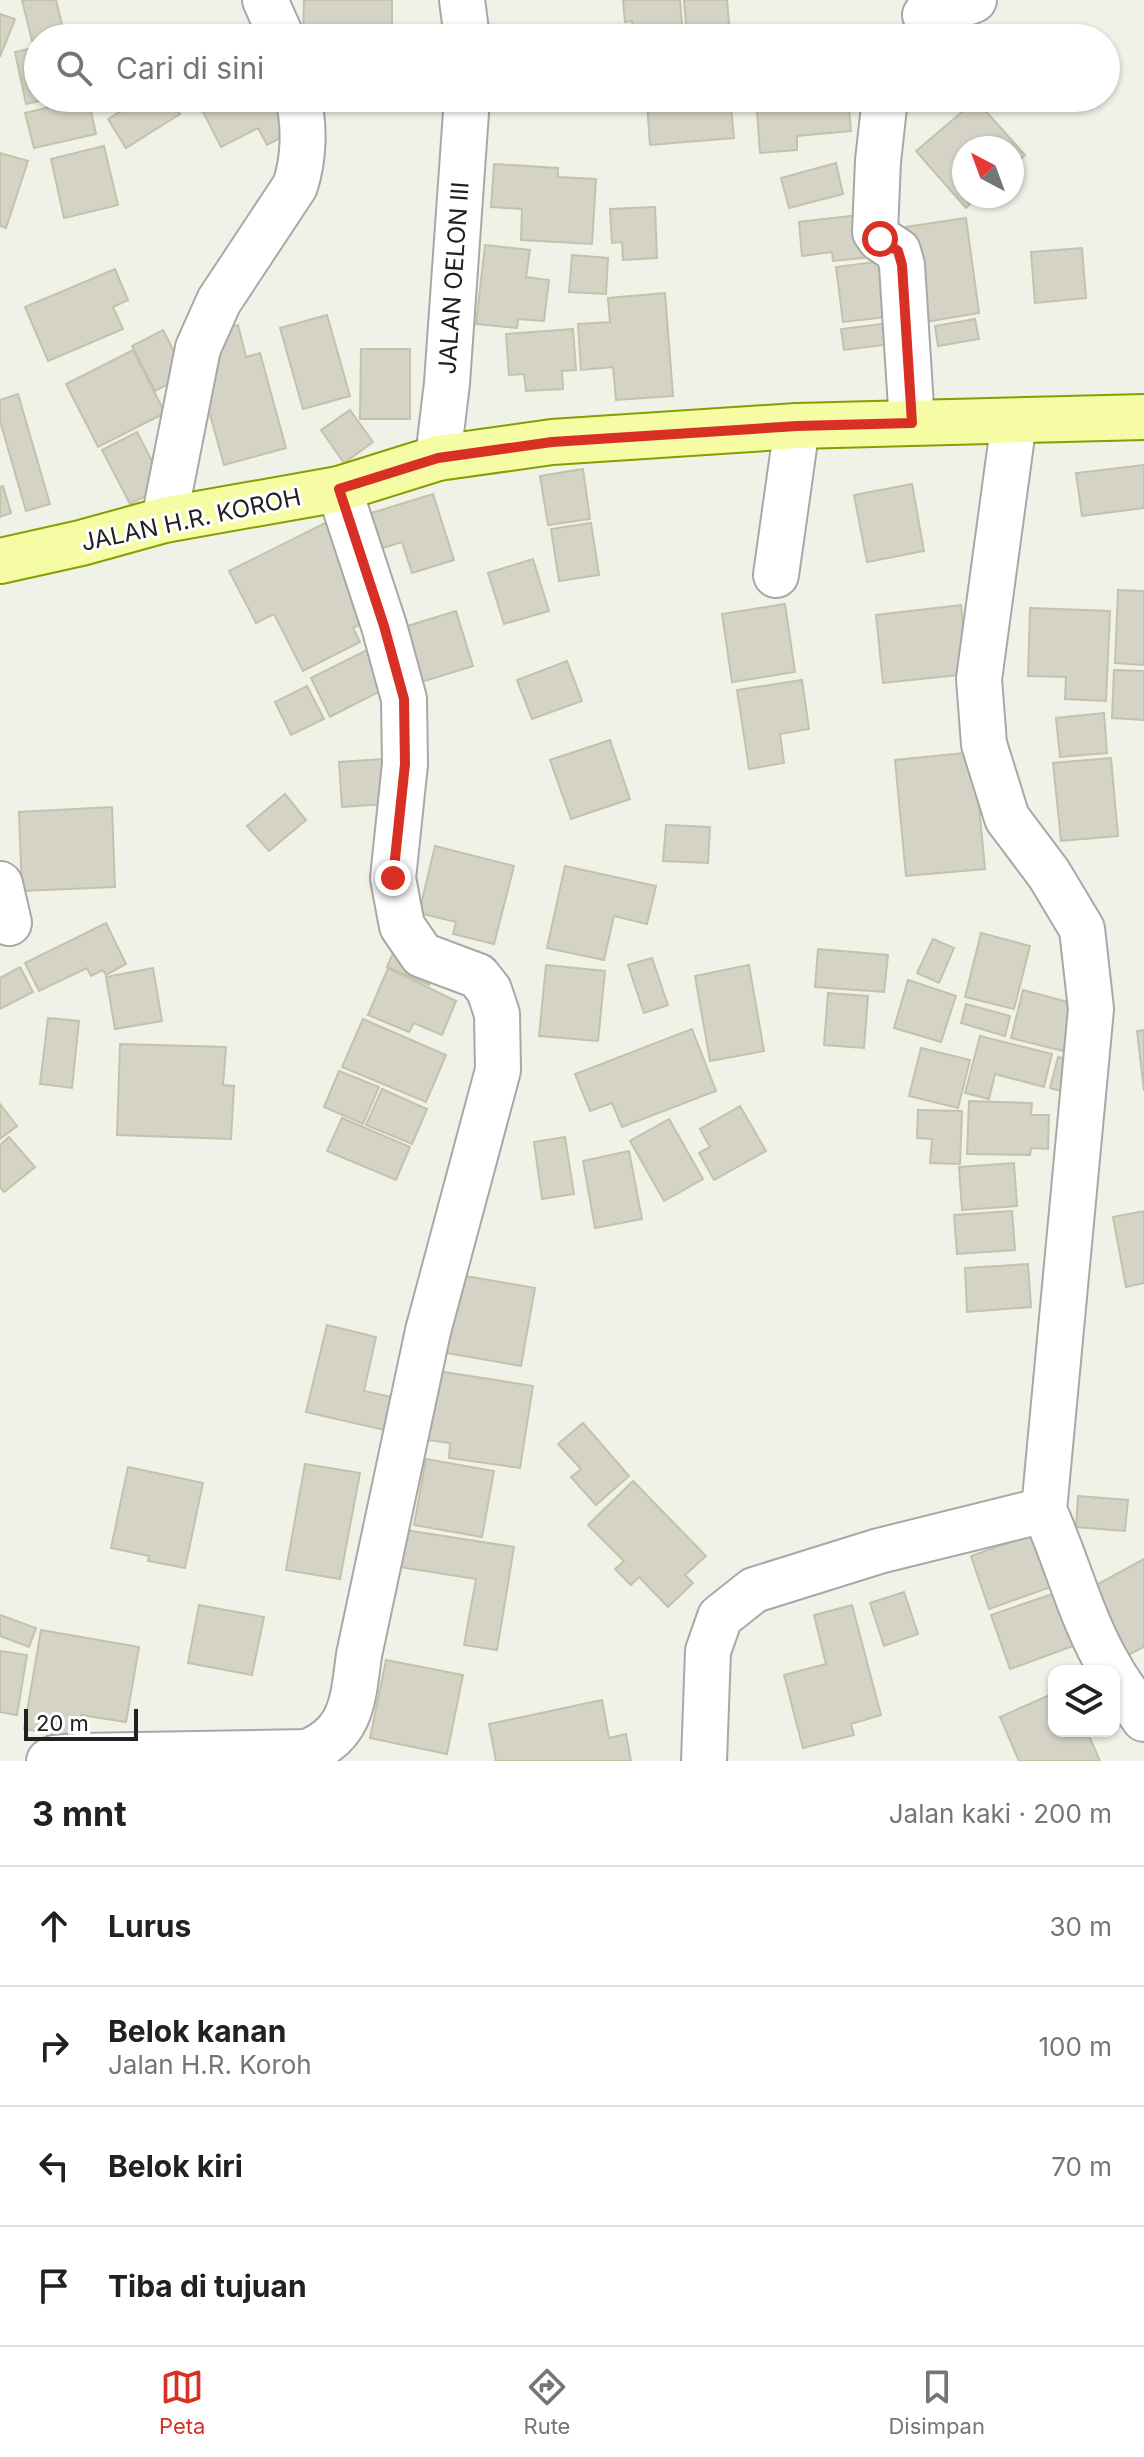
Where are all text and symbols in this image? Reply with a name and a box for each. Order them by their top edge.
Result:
search box [24,24,1120,112]
icon: search [52,46,96,90]
text: Cari di sini [116,50,264,86]
north arrow [952,136,1024,208]
street label: JALAN OELON III [432,181,475,375]
route start [862,221,898,257]
street label: JALAN H.R. KOROH [78,482,303,557]
route end [375,860,411,896]
map controls [1048,1665,1120,1737]
button: layers [1048,1665,1120,1737]
scale bar [24,1705,138,1741]
text: 20 m [36,1710,89,1736]
text: 3 mnt [32,1793,127,1834]
text: Jalan kaki · 200 m [889,1798,1112,1829]
icon: ahead [32,1904,76,1948]
text: Lurus [108,1908,191,1944]
text: 30 m [1049,1911,1112,1942]
text: Belok kanan [108,2013,286,2049]
icon: right [32,2024,76,2068]
text: 100 m [1039,2031,1112,2062]
text: Jalan H.R. Koroh [108,2049,312,2080]
icon: left [32,2144,76,2188]
text: Belok kiri [108,2148,243,2184]
text: 70 m [1051,2151,1112,2182]
icon: arrive [32,2264,76,2308]
text: Tiba di tujuan [108,2268,307,2304]
tab: Peta [159,2365,205,2439]
tab: Rute [523,2365,570,2439]
tab: Disimpan [888,2365,985,2439]

